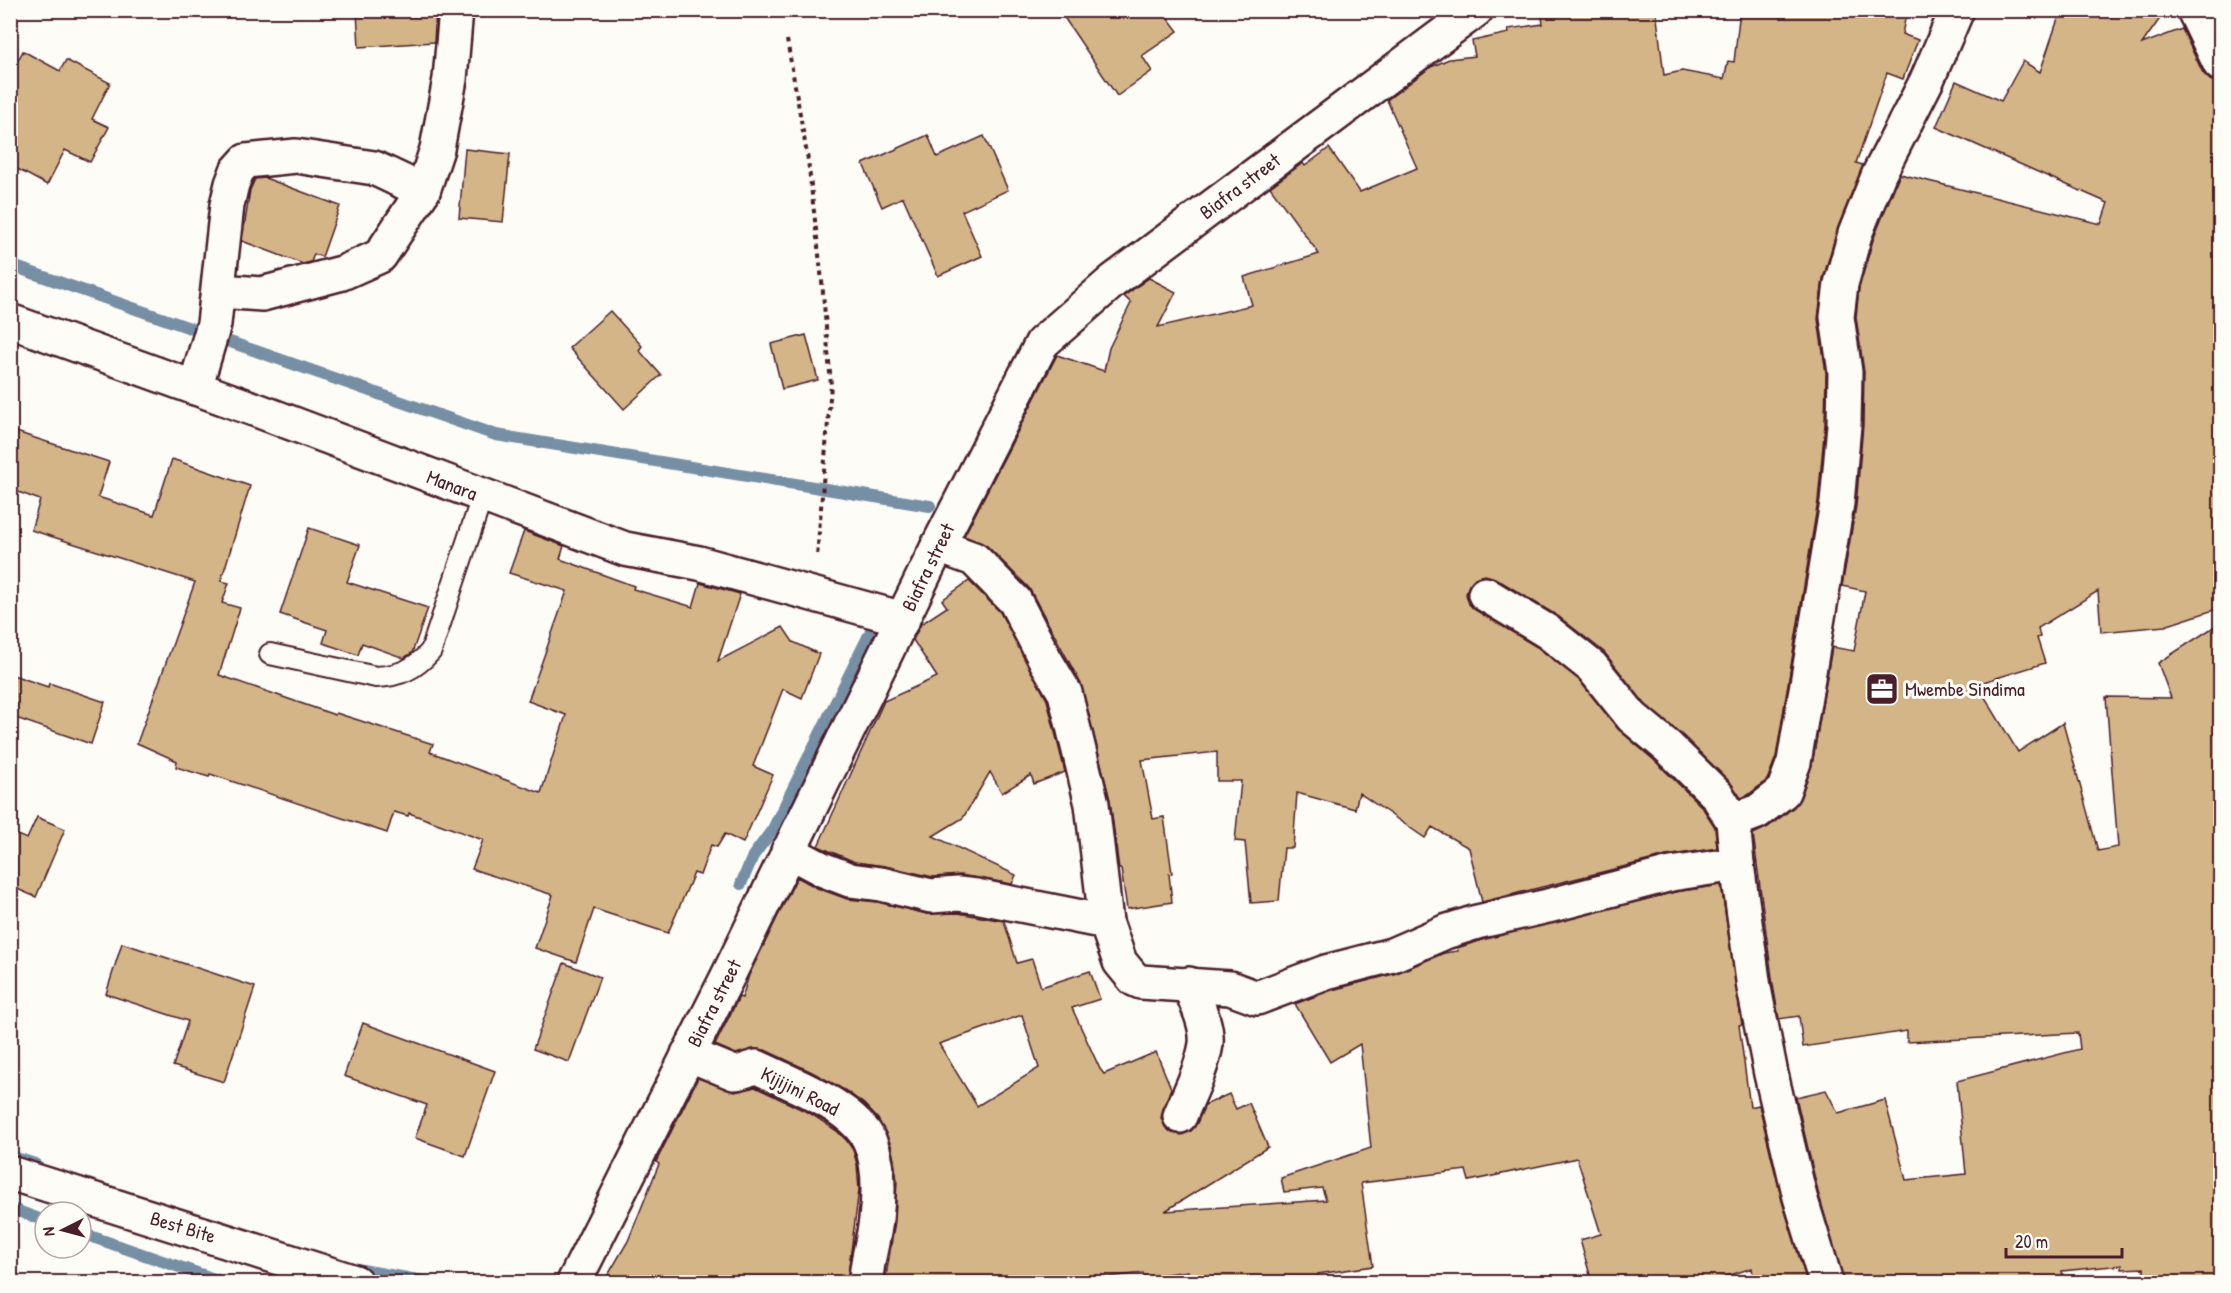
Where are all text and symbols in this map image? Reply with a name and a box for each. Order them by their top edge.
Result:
street label: Biafra street [1194,146,1287,225]
street label: Manara [423,463,482,507]
street label: Biafra street [895,517,961,615]
office icon: Mwembe Sindima [1864,671,1900,707]
place label: Mwembe Sindima [1905,675,2025,702]
street label: Biafra street [680,953,748,1051]
street label: Kijijini Road [757,1059,844,1122]
north arrow [33,1200,93,1260]
street label: Best Bite [147,1204,219,1249]
scale bar [2006,1221,2122,1259]
text: N [37,1226,59,1237]
text: 20 m [2015,1229,2048,1254]

